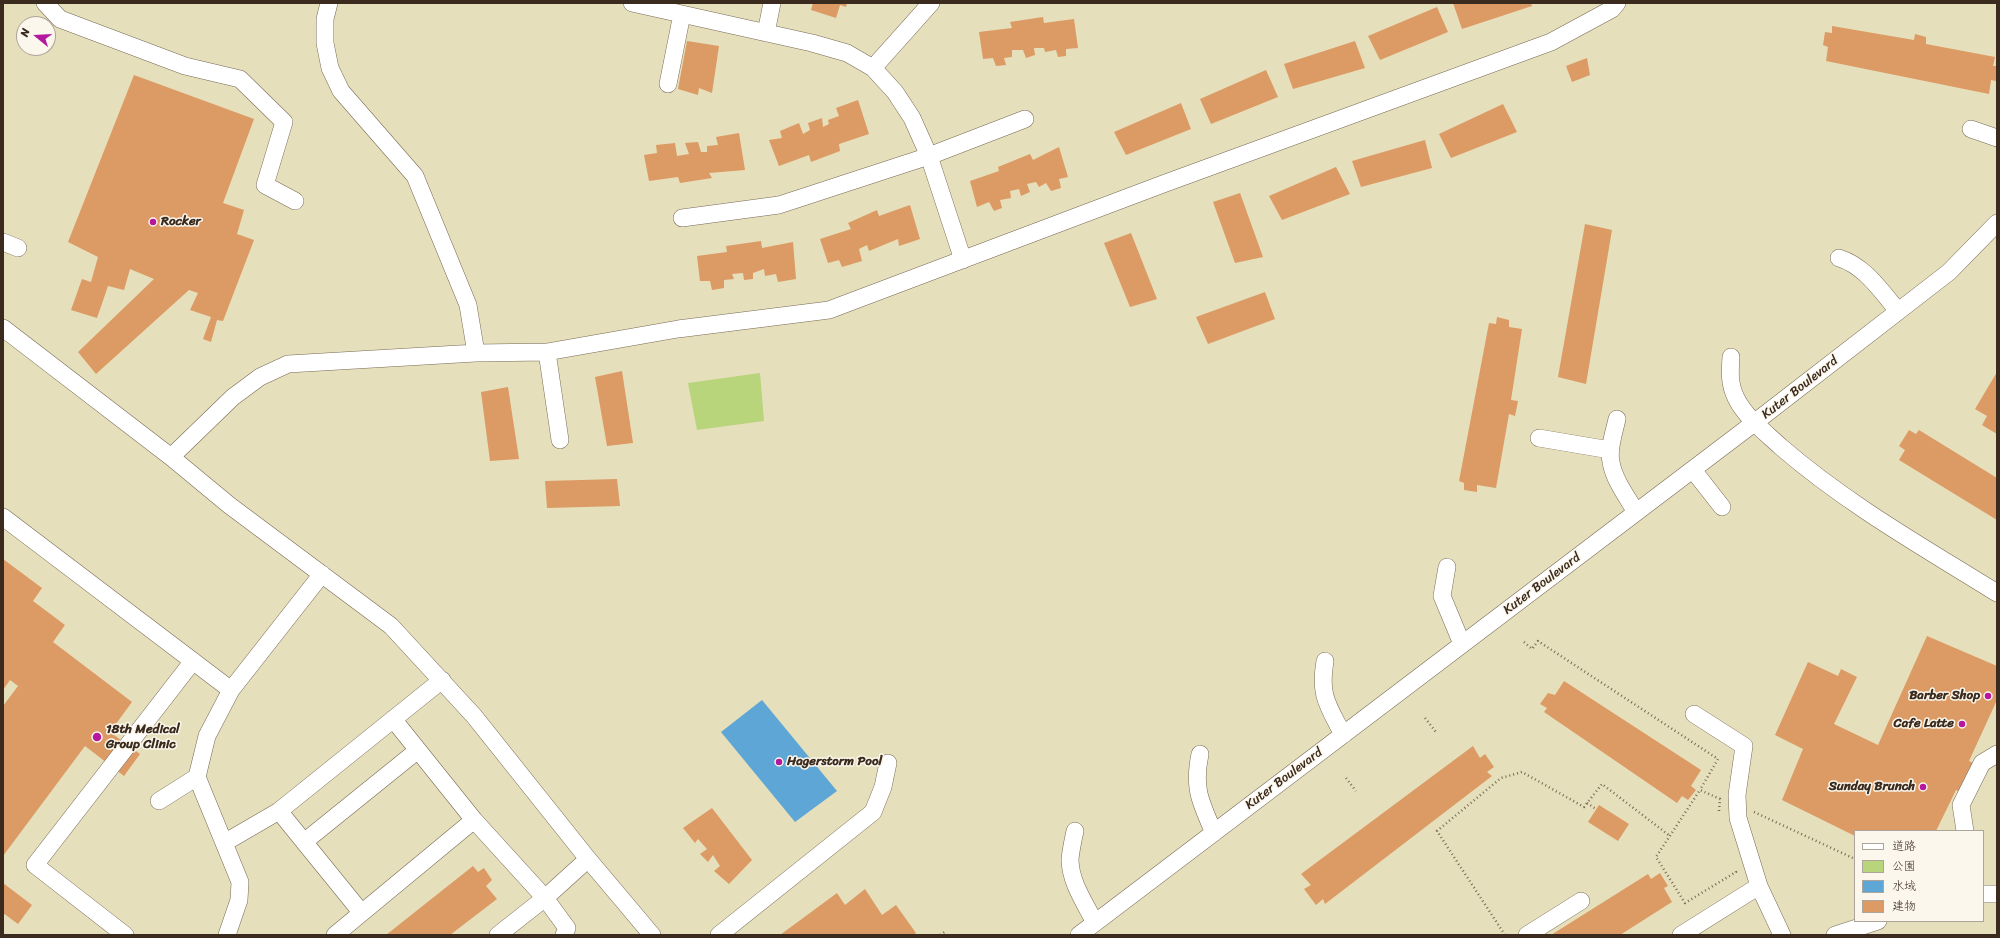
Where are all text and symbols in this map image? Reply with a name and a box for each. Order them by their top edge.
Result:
north arrow [16,16,56,56]
text: N [15,26,35,39]
place label: Rocker [161,214,201,230]
marker: Rocker [148,217,158,227]
street label: Kuter Boulevard [1759,353,1841,423]
street label: Kuter Boulevard [1500,550,1584,618]
place label: Barber Shop [1909,688,1980,704]
marker: Barber Shop [1983,691,1993,701]
place label: Cafe Latte [1894,716,1954,732]
marker: Cafe Latte [1957,719,1967,729]
place label: 18th Medical Group Clinic [106,722,180,753]
marker: 18th Medical Group Clinic [91,731,103,743]
street label: Kuter Boulevard [1242,745,1326,813]
place label: Hagerstorm Pool [787,754,882,770]
marker: Hagerstorm Pool [774,757,784,767]
place label: Sunday Brunch [1829,779,1915,795]
marker: Sunday Brunch [1918,782,1928,792]
legend [1854,830,1984,922]
text: 道路 [1892,835,1916,857]
text: 公園 [1892,855,1916,877]
text: 水域 [1892,875,1916,897]
text: 建物 [1892,895,1916,917]

